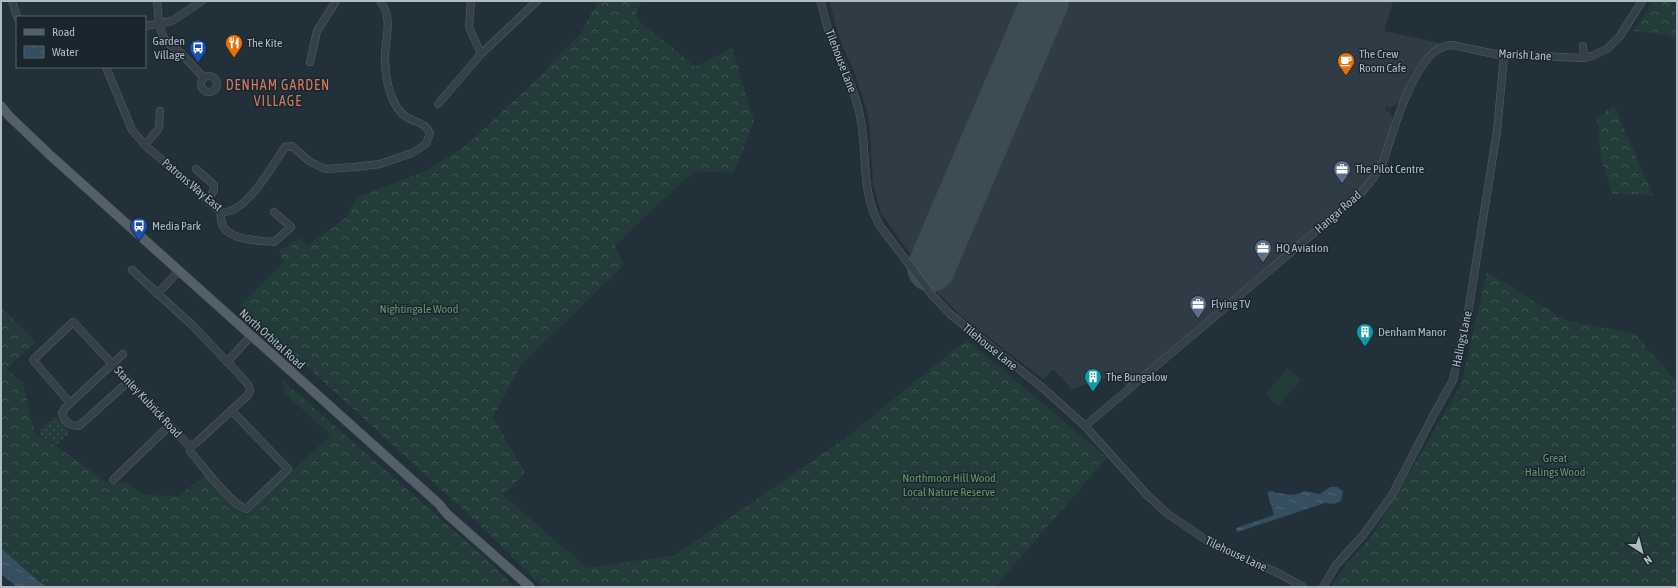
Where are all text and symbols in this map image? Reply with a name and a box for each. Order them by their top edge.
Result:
legend [16,16,146,68]
text: Road [52,25,75,39]
street label: Tilehouse Lane [823,28,859,94]
restaurant icon: The Kite [224,33,244,58]
place label: Garden Village [153,34,185,62]
place label: The Kite [247,36,282,50]
bus stop icon: Garden Village [188,38,208,63]
text: Water [52,45,79,59]
place label: The Crew Room Cafe [1359,47,1406,75]
street label: Marish Lane [1498,47,1552,63]
cafe icon: The Crew Room Cafe [1336,51,1356,76]
district label: DENHAM GARDEN VILLAGE [226,77,330,109]
street label: Patrons Way East [159,156,225,215]
office icon: The Pilot Centre [1332,159,1352,184]
place label: The Pilot Centre [1355,162,1424,176]
street label: Hangar Road [1312,188,1364,236]
bus stop icon: Media Park [129,216,149,241]
place label: Media Park [152,219,202,233]
office icon: HQ Aviation [1253,238,1273,263]
place label: HQ Aviation [1276,241,1328,255]
office icon: Flying TV [1188,294,1208,319]
place label: Flying TV [1211,297,1250,311]
park label: Nightingale Wood [380,302,458,316]
street label: North Orbital Road [237,306,307,372]
street label: Halings Lane [1449,310,1475,368]
street label: Tilehouse Lane [960,321,1020,373]
building icon: Denham Manor [1355,322,1375,347]
place label: Denham Manor [1378,325,1447,339]
street label: Stanley Kubrick Road [111,363,185,441]
building icon: The Bungalow [1083,367,1103,392]
place label: The Bungalow [1106,370,1168,384]
park label: Great Halings Wood [1525,451,1585,479]
park label: Northmoor Hill Wood Local Nature Reserve [902,471,996,499]
north arrow [1622,532,1662,572]
street label: Tilehouse Lane [1203,534,1269,574]
text: N [1642,553,1654,567]

